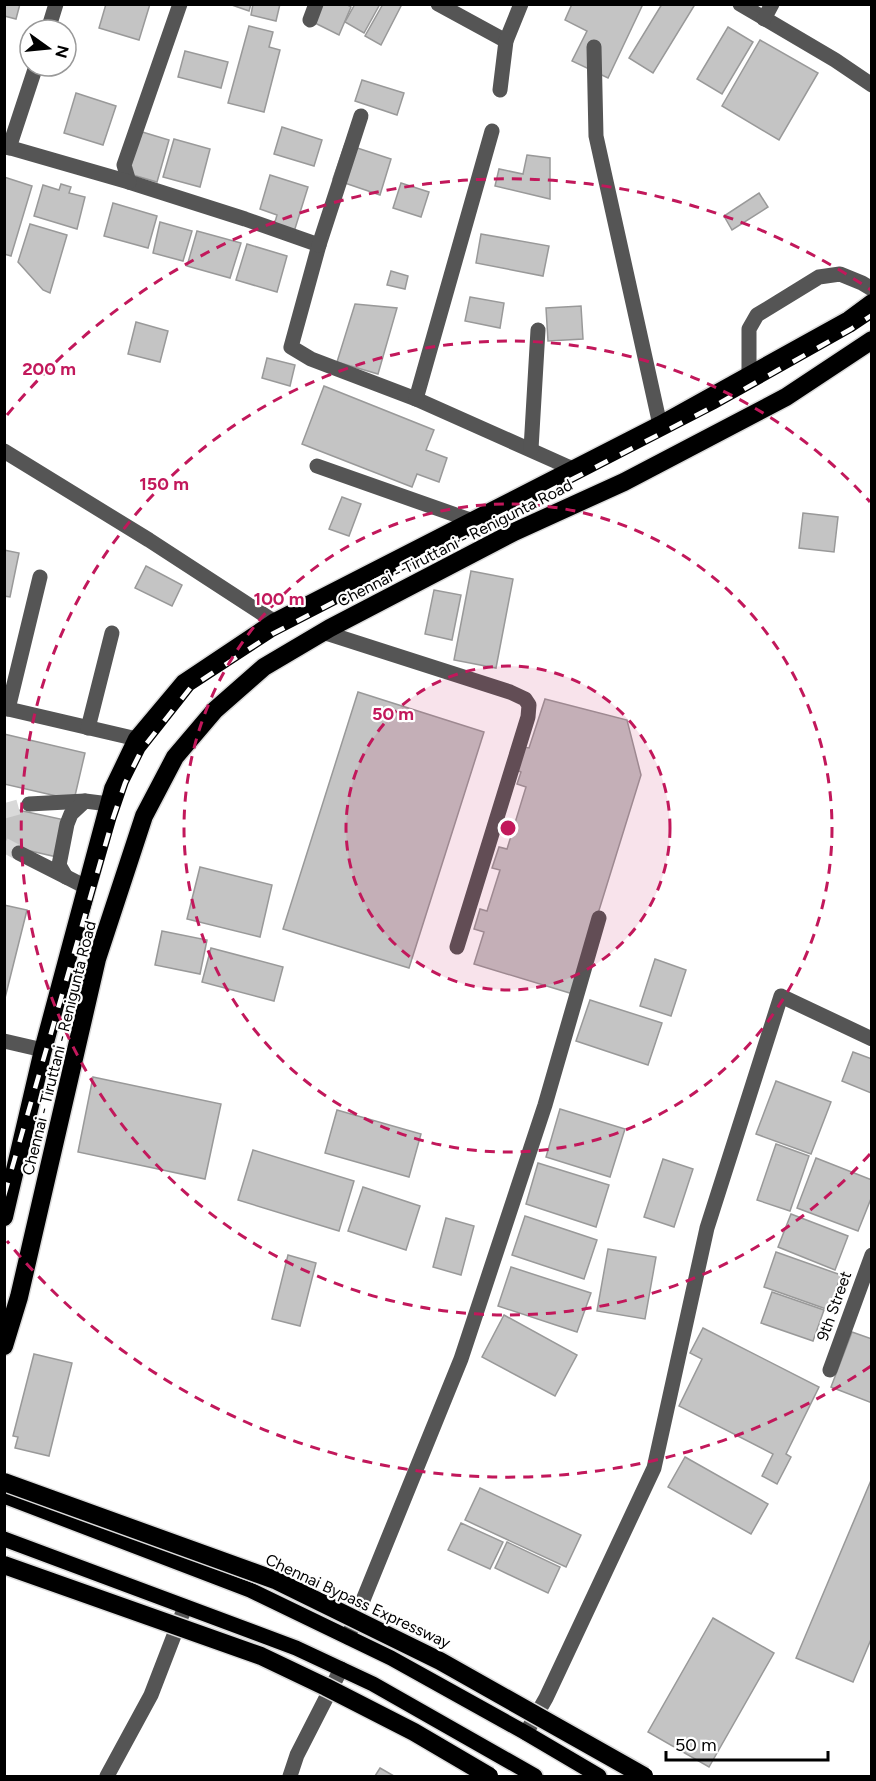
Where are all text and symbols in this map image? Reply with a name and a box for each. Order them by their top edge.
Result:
north arrow [18,18,78,78]
text: N [51,43,73,60]
text: 200 m [22,358,76,380]
text: 150 m [139,473,189,495]
street label: Chennai - Tiruttani - Renigunta Road [334,475,576,611]
text: 100 m [254,588,304,610]
text: 50 m [372,703,414,725]
centre of rings [498,818,518,838]
street label: Chennai - Tiruttani - Renigunta Road [18,919,100,1177]
street label: 9th Street [813,1269,855,1343]
street label: Chennai Bypass Expressway [262,1550,454,1653]
scale bar [666,1724,828,1762]
text: 50 m [675,1734,717,1756]

